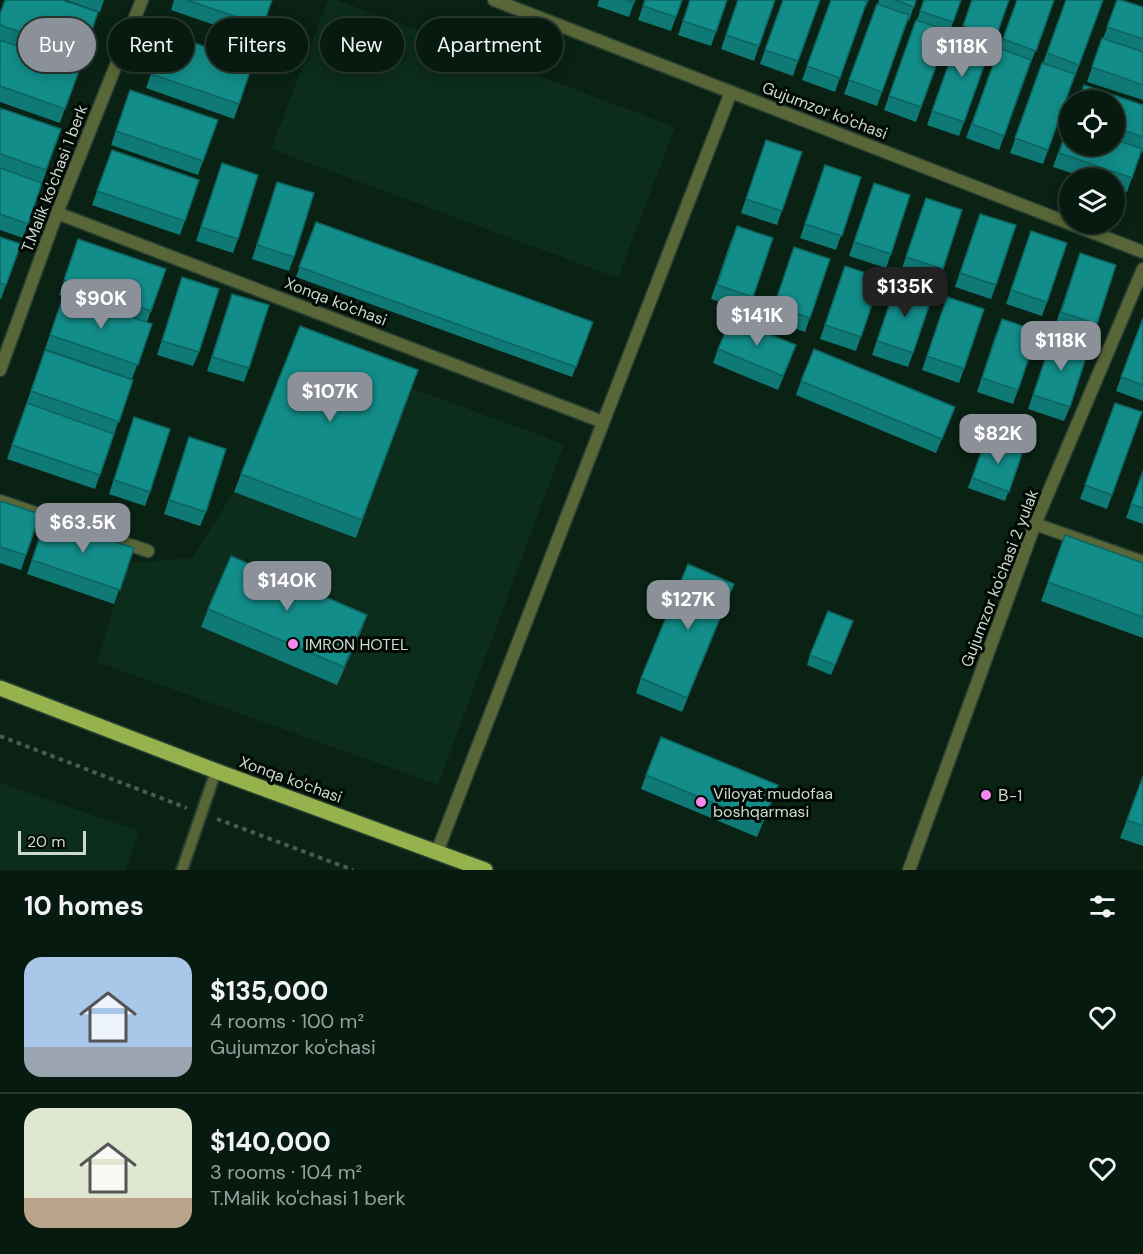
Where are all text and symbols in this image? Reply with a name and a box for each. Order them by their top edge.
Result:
chip: Buy [18,18,96,72]
chip: Rent [108,18,194,72]
chip: Filters [206,18,308,72]
chip: New [320,18,404,72]
chip: Apartment [416,18,563,72]
pin: $118K [920,27,1004,78]
text: $118K [936,33,988,59]
street label: Gujumzor ko'chasi [759,77,891,144]
map controls [1059,90,1125,234]
button: locate [1059,90,1125,156]
street label: T.Malik ko'chasi 1 berk [17,101,92,255]
button: layers [1059,168,1125,234]
pin: $135K [863,267,947,318]
street label: Xonqa ko'chasi [282,272,390,331]
text: $135K [877,273,933,299]
pin: $90K [65,279,137,330]
text: $90K [75,285,127,311]
pin: $141K [715,296,799,347]
text: $141K [731,302,783,328]
pin: $118K [1019,321,1103,372]
text: $118K [1035,327,1087,353]
pin: $107K [288,372,372,423]
text: $107K [301,378,359,404]
pin: $82K [962,414,1034,465]
text: $82K [973,420,1023,446]
street label: Gujumzor ko'chasi 2 yulak [956,486,1043,670]
pin: $63.5K [34,503,132,554]
text: $63.5K [49,509,117,535]
pin: $140K [245,561,329,612]
text: $140K [257,567,317,593]
pin: $127K [646,580,730,631]
text: $127K [661,586,715,612]
place label: IMRON HOTEL [305,634,409,655]
marker: IMRON HOTEL [286,637,300,651]
street label: Xonqa ko'chasi [237,751,345,808]
place label: Viloyat mudofaa boshqarmasi [713,783,833,822]
place label: В-1 [998,785,1022,806]
marker: В-1 [979,788,993,802]
marker: Viloyat mudofaa boshqarmasi [694,795,708,809]
scale bar [18,828,86,856]
text: 20 m [27,831,66,852]
text: 10 homes [24,889,144,923]
icon: filters [1086,890,1119,923]
text: $135,000 [210,974,328,1008]
icon: home [72,981,144,1053]
icon: heart [1086,1001,1119,1034]
text: 4 rooms · 100 m² [210,1008,364,1034]
text: Gujumzor ko'chasi [210,1034,376,1060]
text: $140,000 [210,1125,331,1159]
icon: home [72,1132,144,1204]
icon: heart [1086,1152,1119,1185]
text: 3 rooms · 104 m² [210,1159,362,1185]
text: T.Malik ko'chasi 1 berk [210,1185,406,1211]

